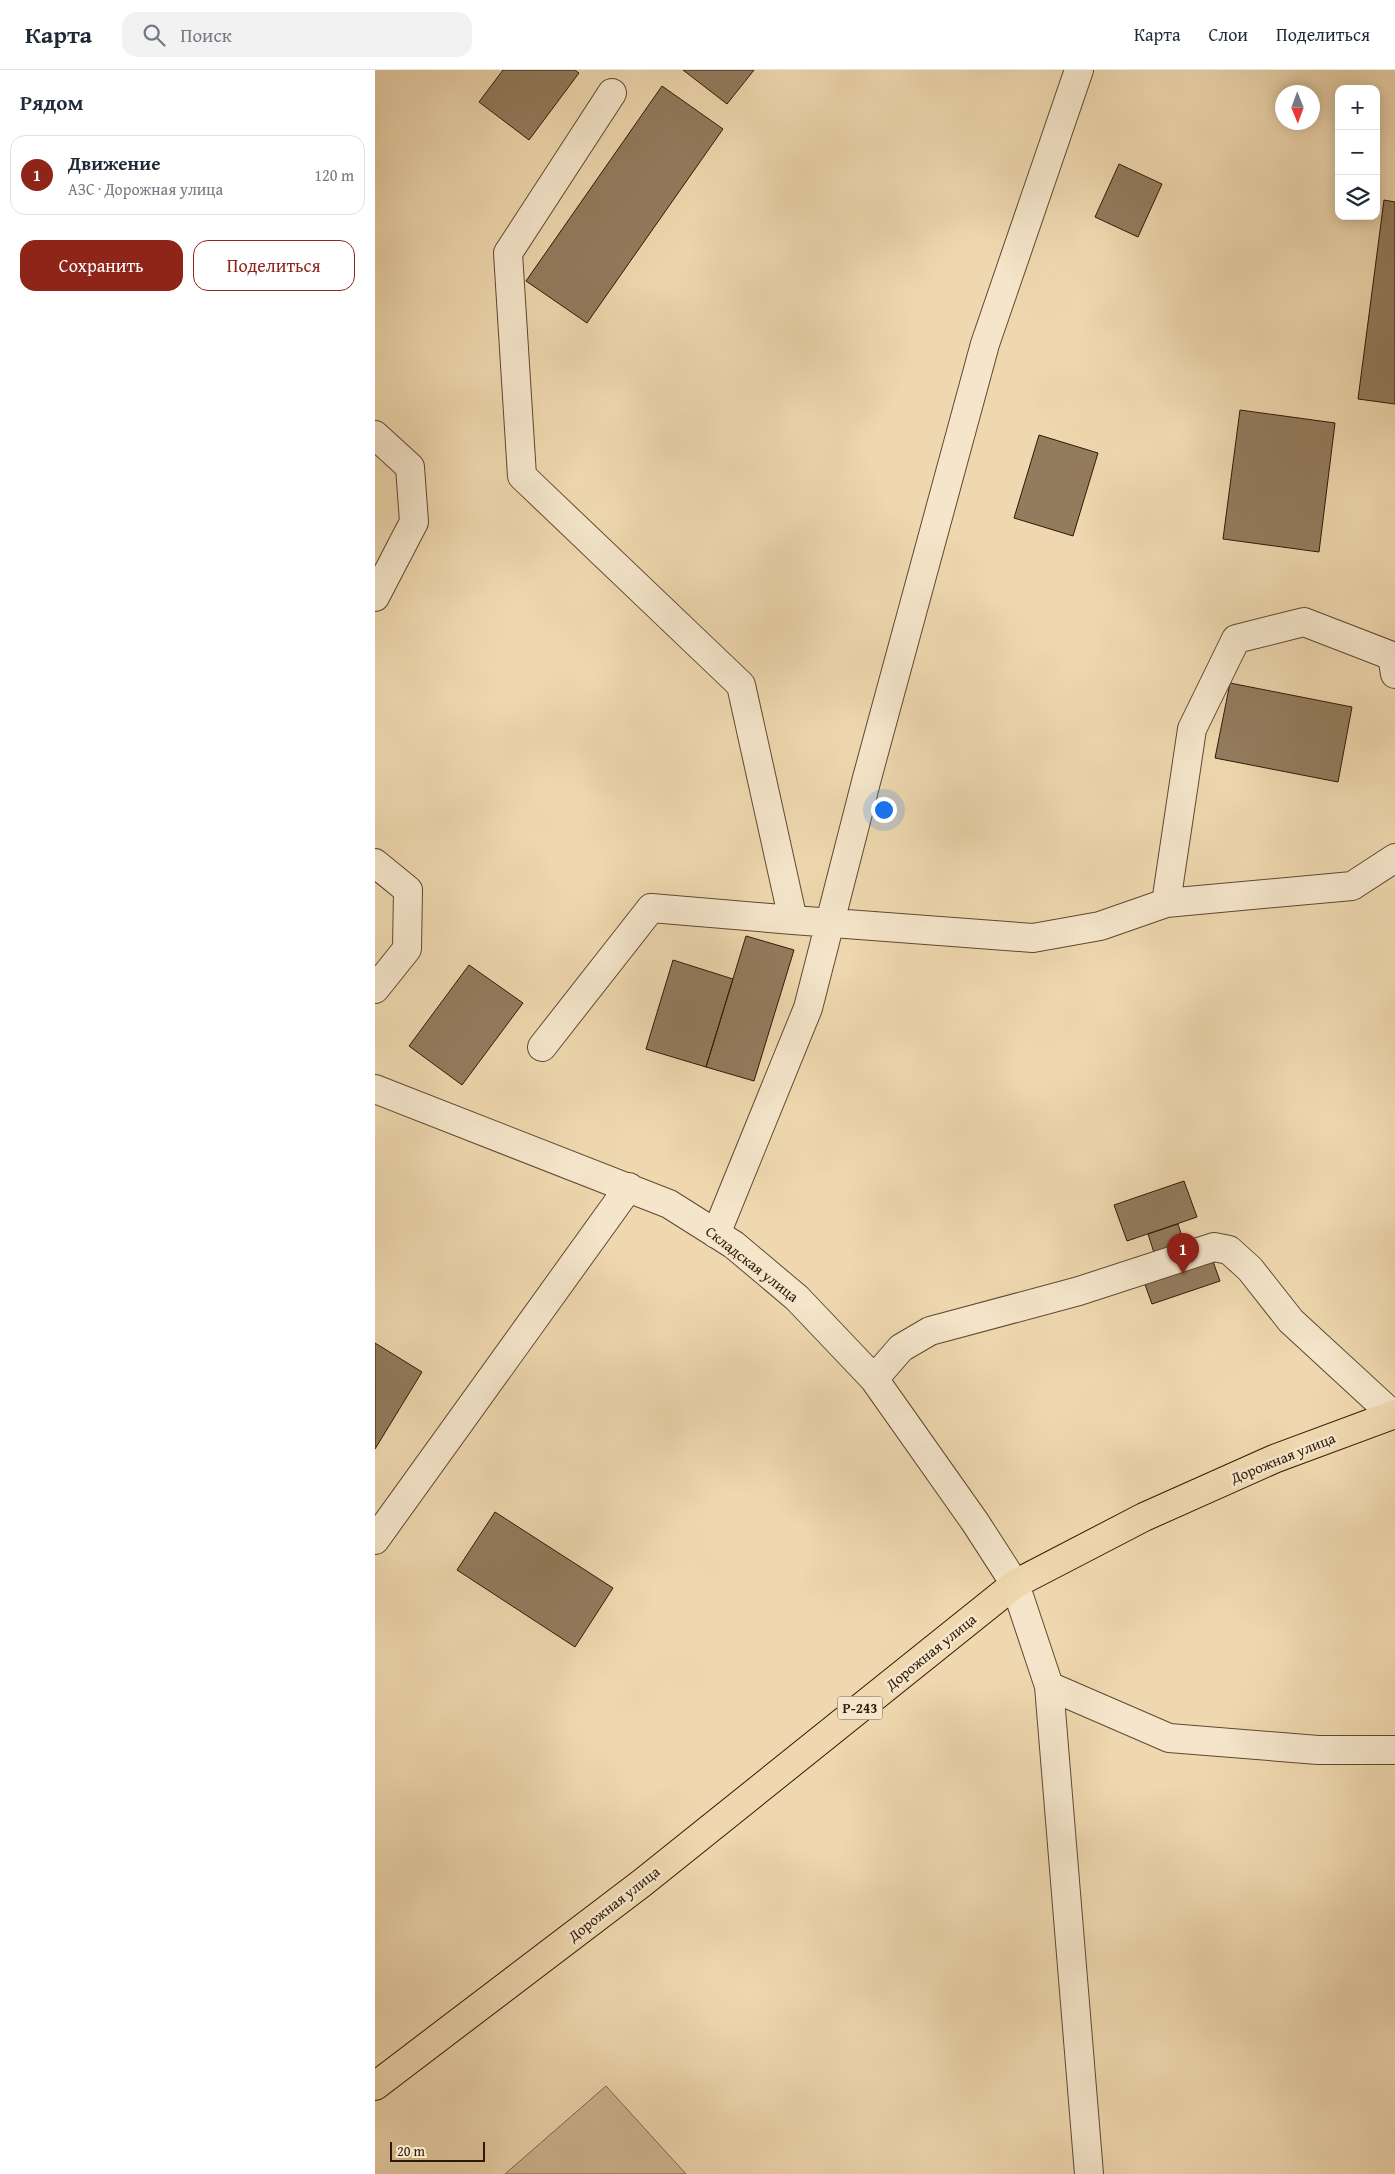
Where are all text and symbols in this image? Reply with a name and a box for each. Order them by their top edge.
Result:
search box [122,12,472,57]
text: Карта [25,17,92,52]
icon: search [140,21,168,49]
text: Поиск [180,21,232,49]
text: Карта [1134,21,1181,48]
text: Слои [1209,21,1248,48]
text: Поделиться [1276,21,1370,48]
north arrow [1275,85,1320,130]
map controls [1335,85,1380,220]
button: + [1335,85,1380,130]
text: Рядом [20,87,83,118]
button: − [1335,130,1380,175]
text: Движение [68,149,160,177]
text: 1 [33,163,41,187]
text: 120 m [314,163,354,187]
button: layers [1335,175,1380,220]
text: АЗС · Дорожная улица [68,177,223,201]
button: Сохранить [20,240,183,291]
button: Поделиться [193,240,355,291]
your location [871,797,897,823]
street label: Складская улица [701,1221,804,1307]
pin: 1 [1167,1233,1199,1274]
street label: Дорожная улица [1226,1427,1339,1488]
street label: Дорожная улица [880,1608,981,1695]
road number: Р-243 [837,1696,883,1720]
street label: Дорожная улица [563,1861,665,1947]
scale bar [390,2139,485,2162]
text: 20 m [397,2141,425,2161]

